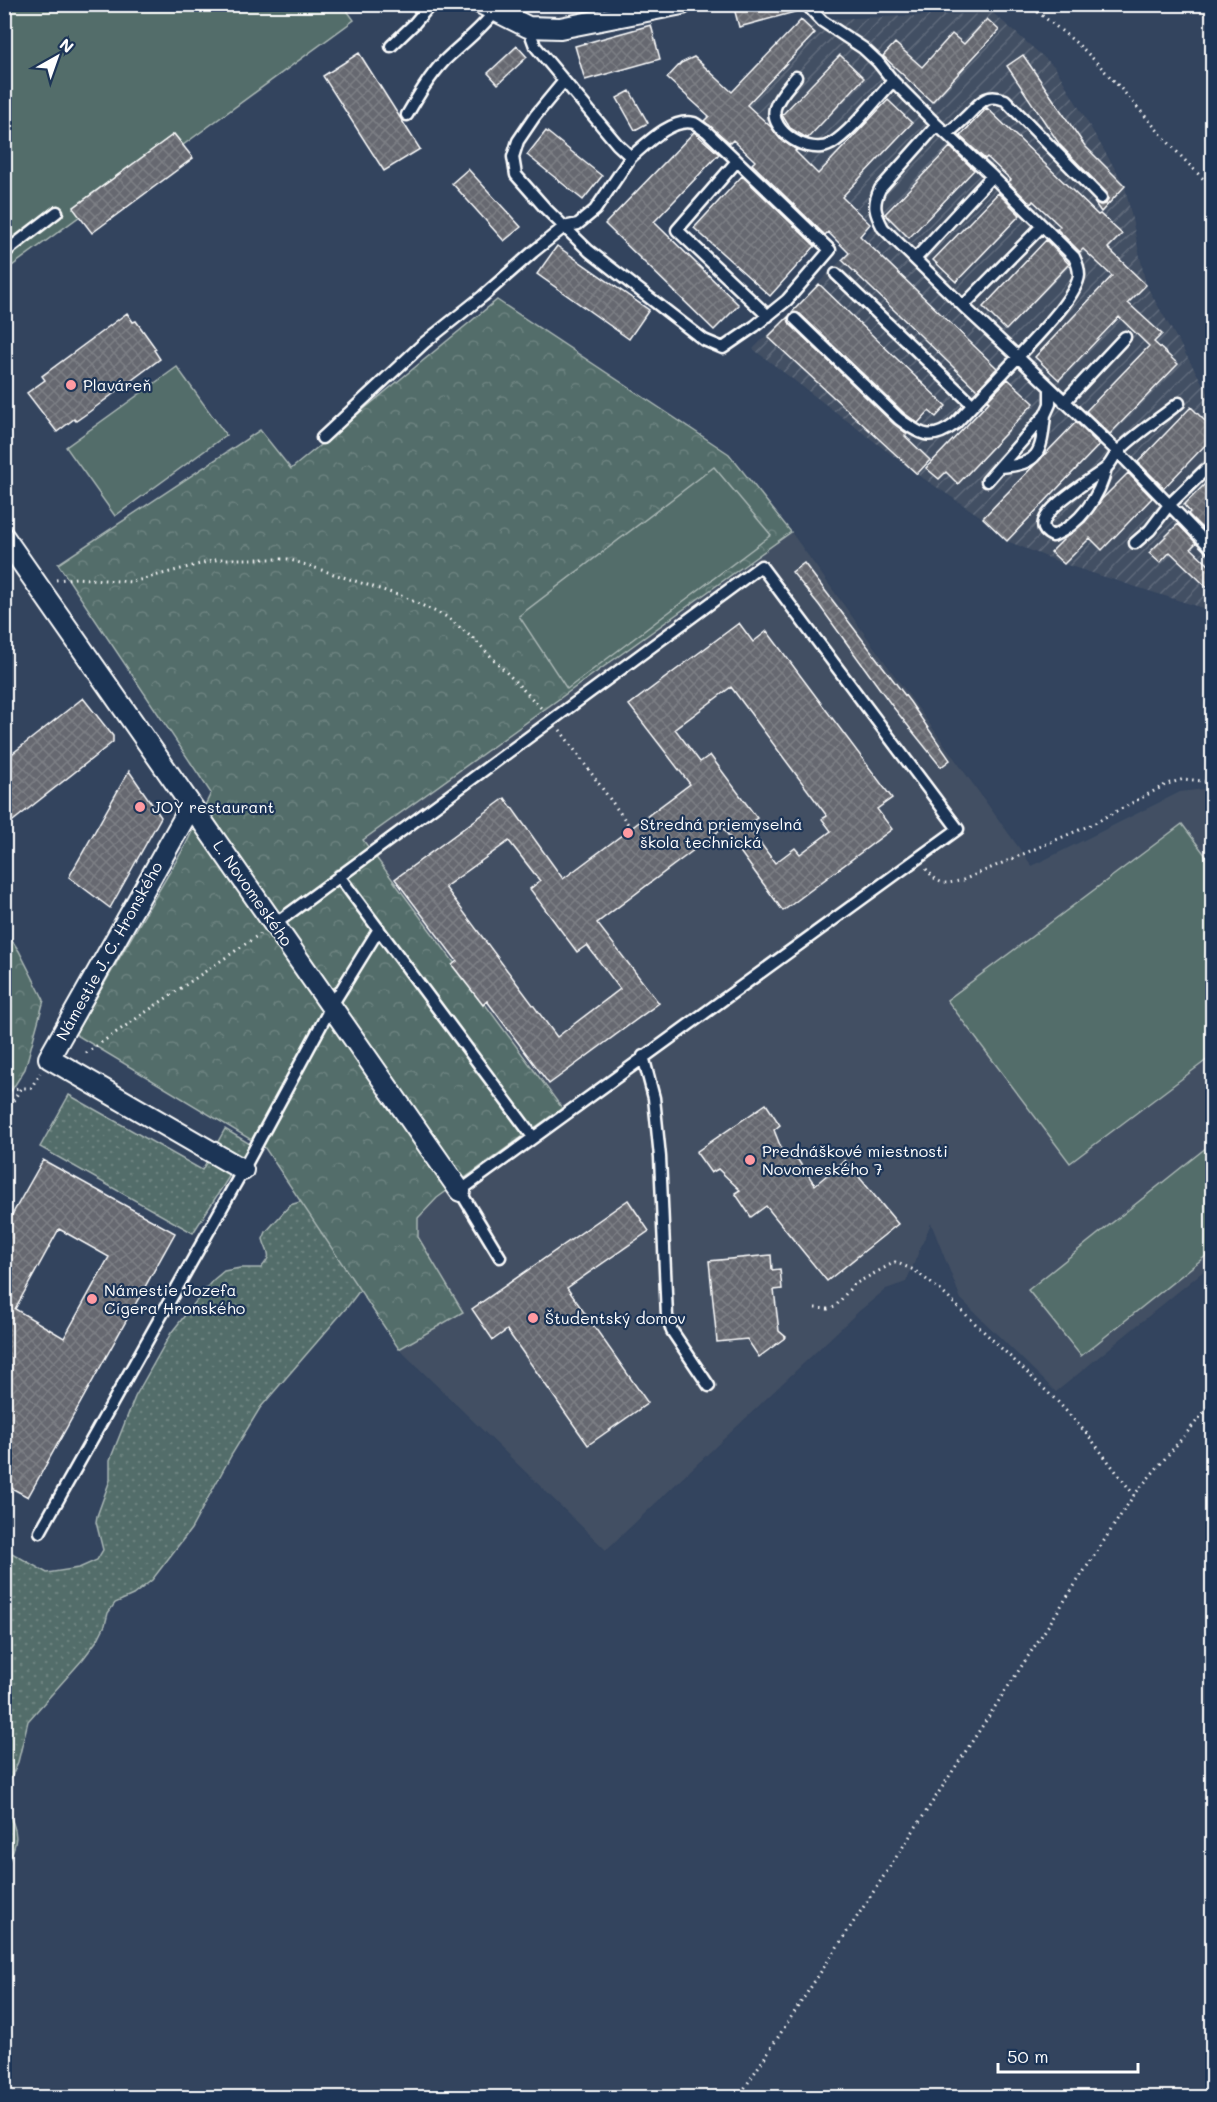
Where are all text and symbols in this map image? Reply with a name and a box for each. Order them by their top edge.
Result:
north arrow [27,27,87,87]
text: N [56,33,78,57]
place label: Plaváreň [83,374,151,395]
marker: Plaváreň [64,378,78,392]
place label: JOY restaurant [152,796,274,817]
marker: JOY restaurant [133,800,147,814]
place label: Stredná priemyselná škola technická [640,813,802,852]
marker: Stredná priemyselná škola technická [621,826,635,840]
street label: L. Novomeského [209,836,298,950]
street label: Námestie J. C. Hronského [51,858,167,1044]
place label: Prednáškové miestnosti Novomeského 7 [762,1140,948,1179]
marker: Prednáškové miestnosti Novomeského 7 [743,1153,757,1167]
place label: Námestie Jozefa Cígera Hronského [104,1279,245,1318]
marker: Námestie Jozefa Cígera Hronského [85,1292,99,1306]
place label: Študentský domov [545,1307,686,1328]
marker: Študentský domov [526,1311,540,1325]
scale bar [998,2036,1138,2074]
text: 50 m [1007,2044,1049,2068]

